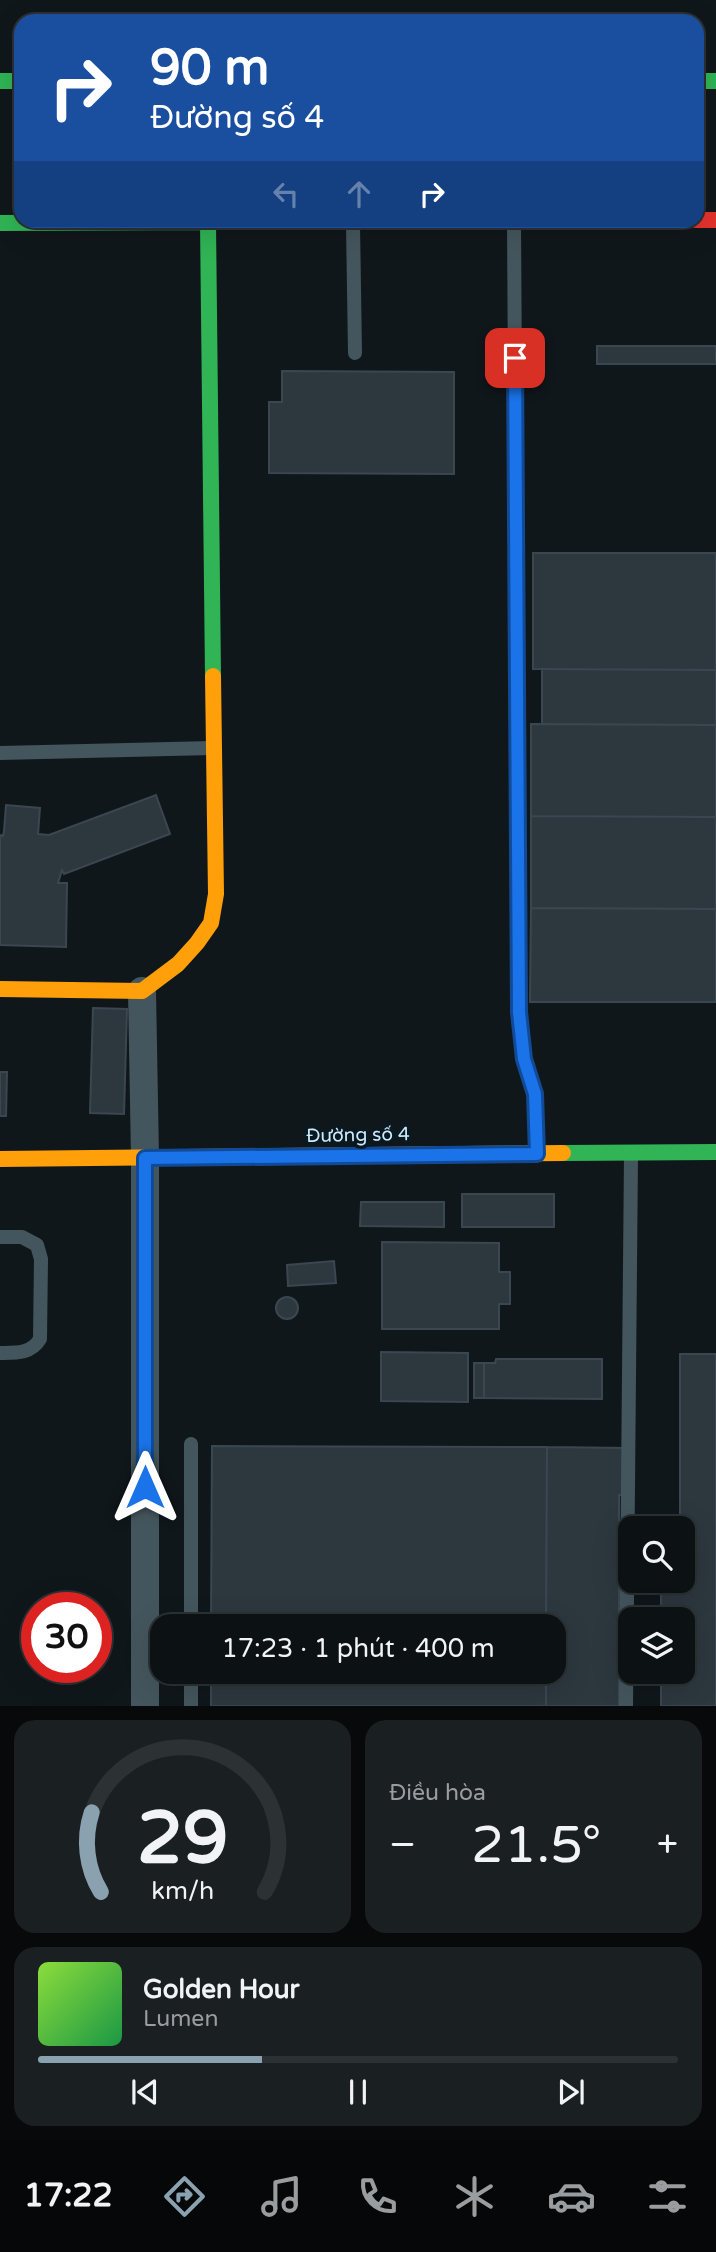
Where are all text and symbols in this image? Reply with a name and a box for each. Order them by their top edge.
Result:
text: 90 m [150,39,269,98]
icon: right [35,42,126,133]
text: Đường số 4 [150,99,324,137]
icon: left [267,175,305,213]
icon: ahead [340,175,378,213]
icon: right [413,175,451,213]
pin [485,328,545,388]
icon: arrive [496,339,534,377]
street label: Đường số 4 [306,1123,410,1147]
position arrow [108,1450,182,1524]
map controls [618,1516,695,1684]
button: search [618,1516,695,1593]
speed limit sign: 30 [21,1592,112,1683]
button: layers [618,1607,695,1684]
text: 17:23 · 1 phút · 400 m [221,1633,495,1664]
text: Điều hòa [389,1779,486,1807]
text: 29 [137,1796,228,1884]
text: 21.5° [471,1814,601,1877]
text: − [389,1822,416,1868]
text: + [657,1822,678,1868]
text: km/h [151,1876,214,1906]
text: Golden Hour [143,1974,300,2005]
text: Lumen [143,2005,218,2033]
icon: previous [126,2073,164,2111]
icon: pause [339,2073,377,2111]
icon: next [552,2073,590,2111]
icon: directions [160,2172,209,2221]
icon: music [257,2172,306,2221]
icon: phone [353,2172,402,2221]
icon: climate [450,2172,499,2221]
icon: car [547,2172,596,2221]
icon: filters [643,2172,692,2221]
text: 17:22 [24,2177,113,2215]

